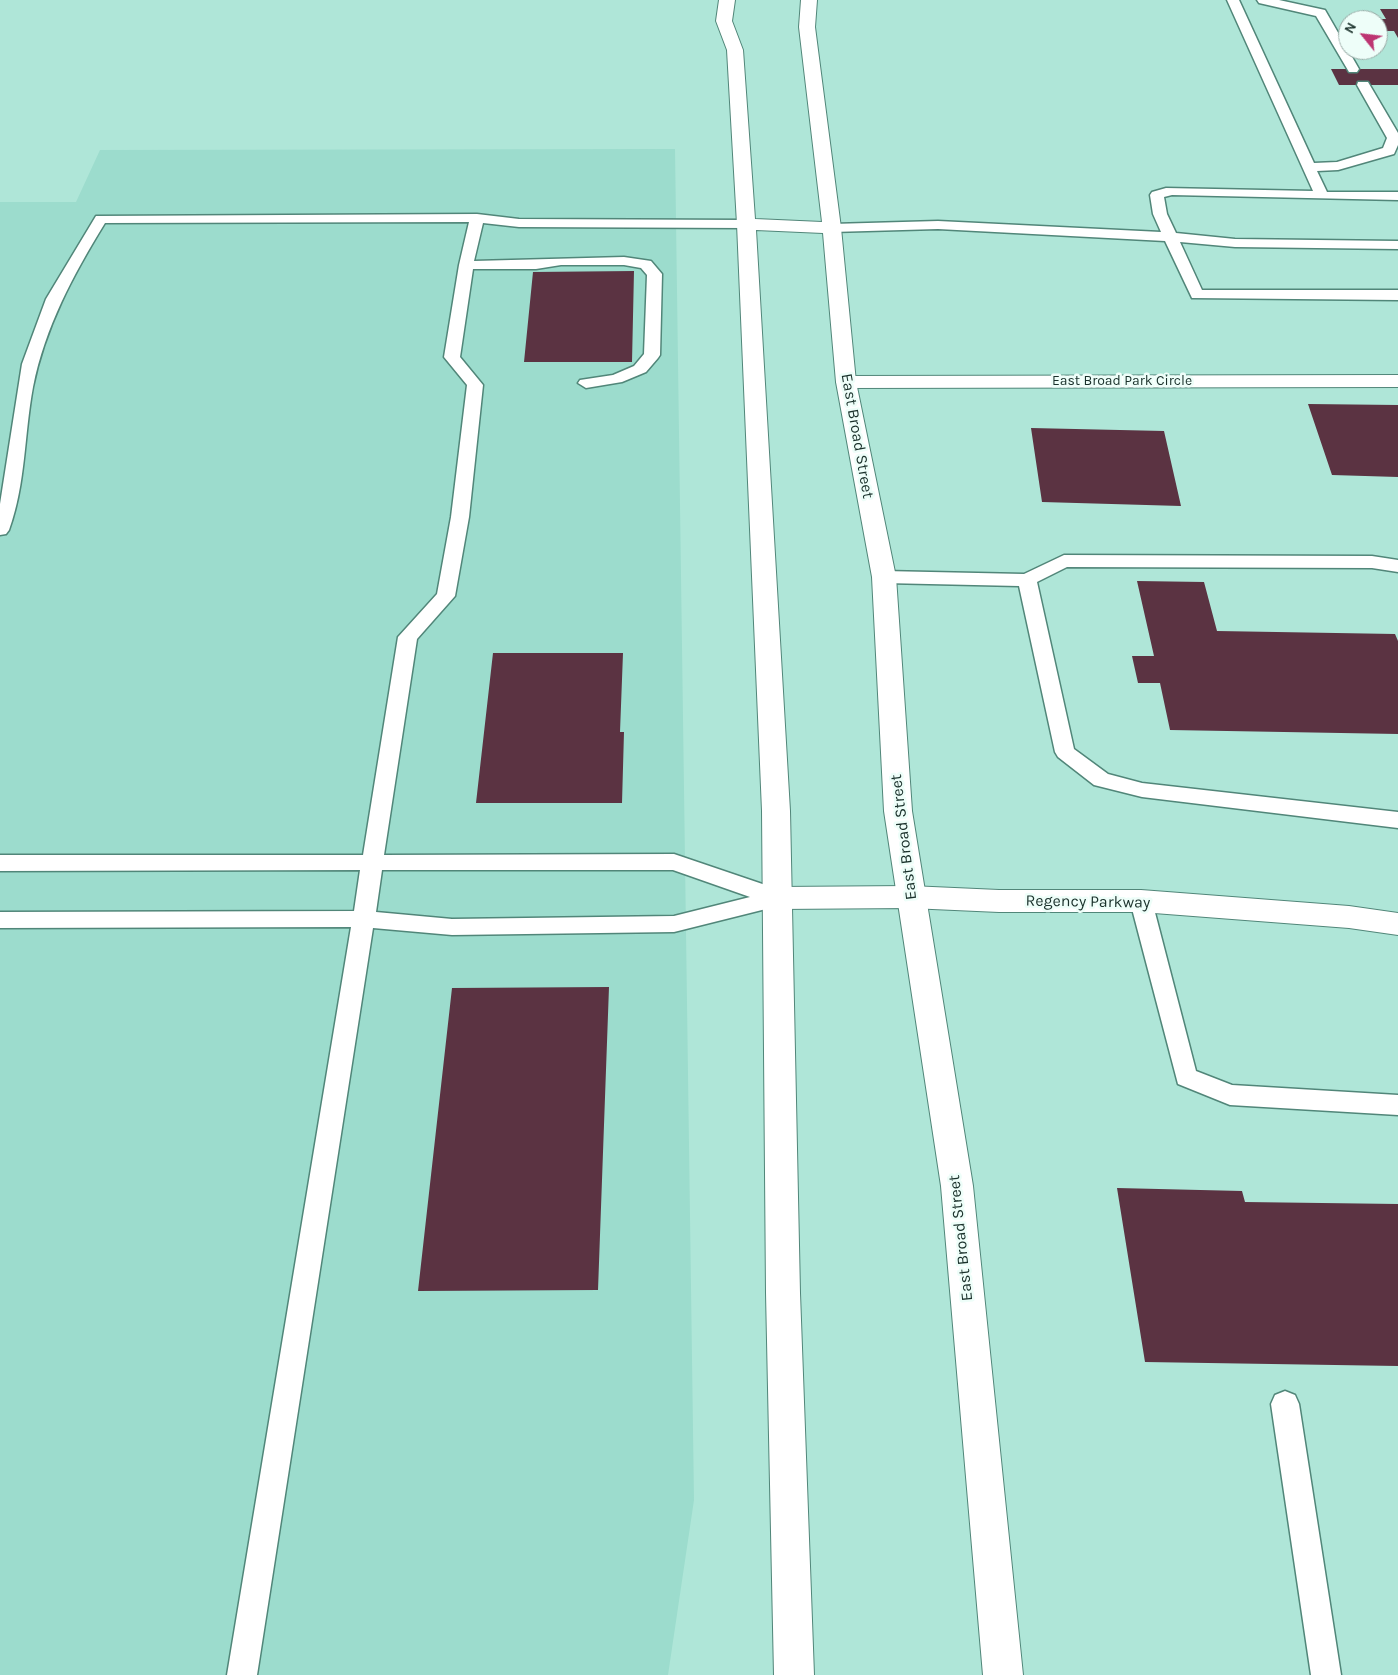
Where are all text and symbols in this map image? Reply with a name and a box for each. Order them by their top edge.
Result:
north arrow [1338,10,1388,60]
text: N [1340,19,1360,36]
street label: East Broad Street [837,372,877,500]
street label: East Broad Park Circle [1052,373,1192,389]
street label: East Broad Street [887,773,921,901]
street label: Regency Parkway [1025,891,1151,913]
street label: East Broad Street [945,1174,977,1302]

